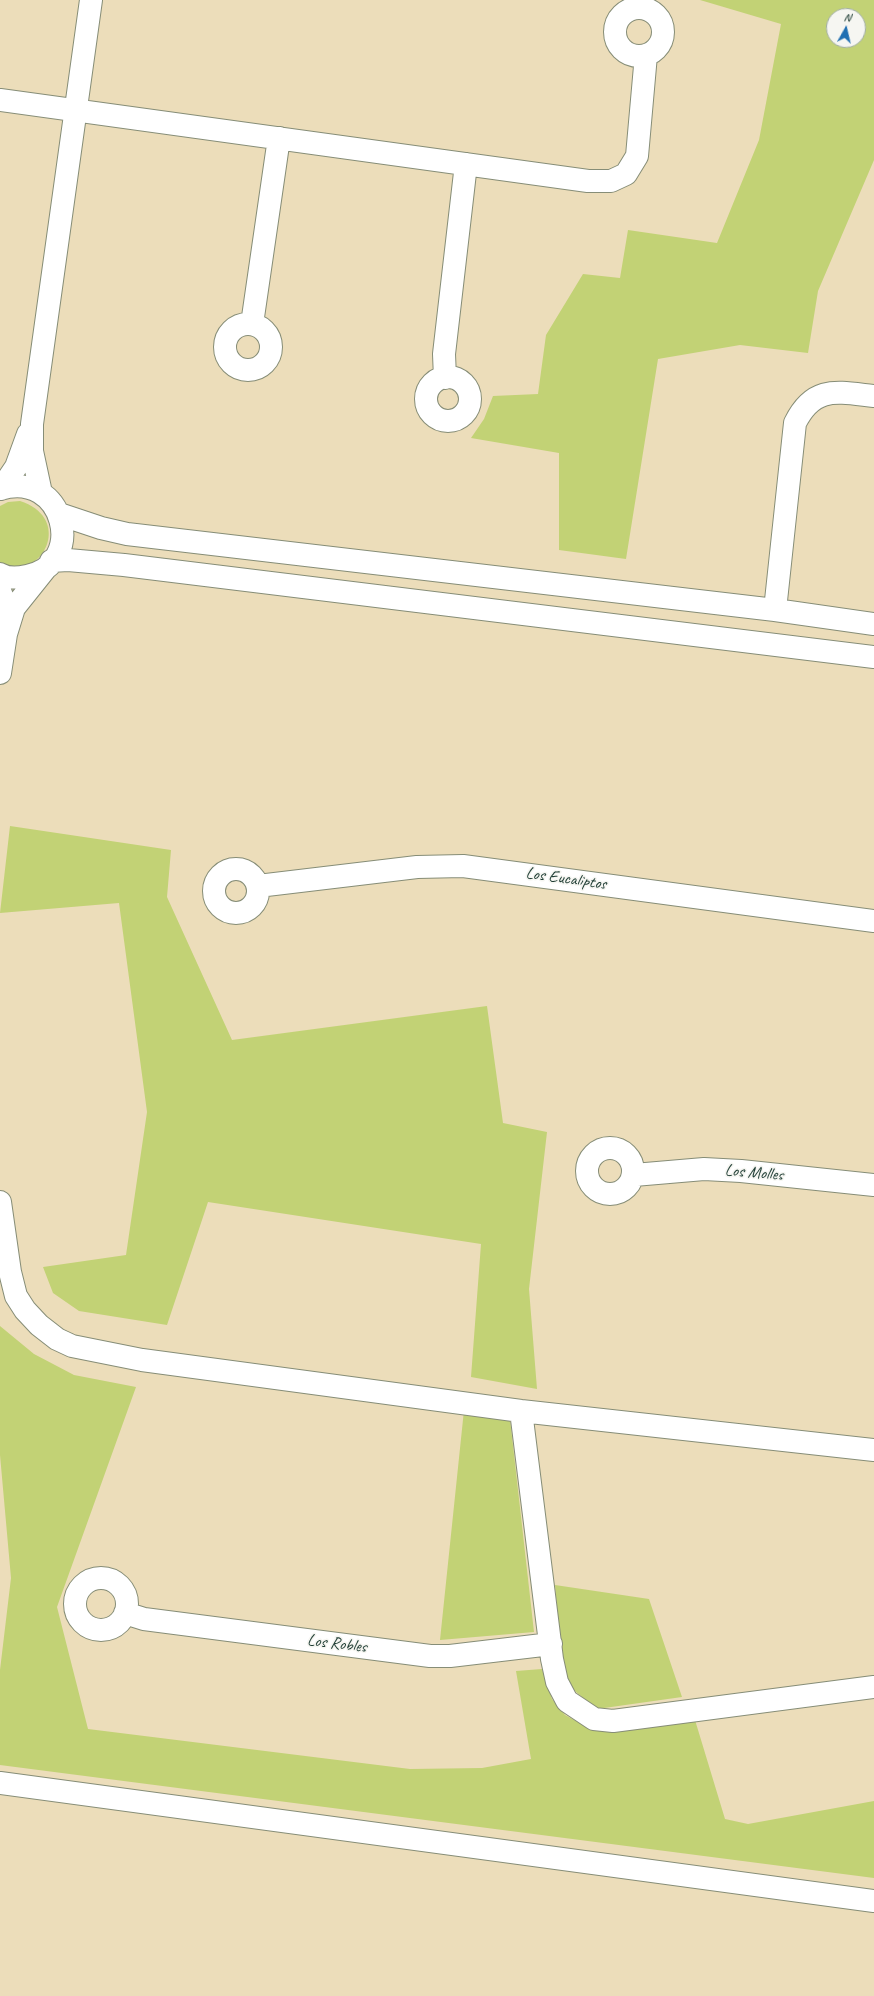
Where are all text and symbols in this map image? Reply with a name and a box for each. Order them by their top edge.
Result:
north arrow [826,8,866,48]
text: N [843,10,852,25]
street label: Los Eucaliptos [524,863,608,895]
street label: Los Molles [724,1160,784,1186]
street label: Los Robles [306,1630,368,1658]

